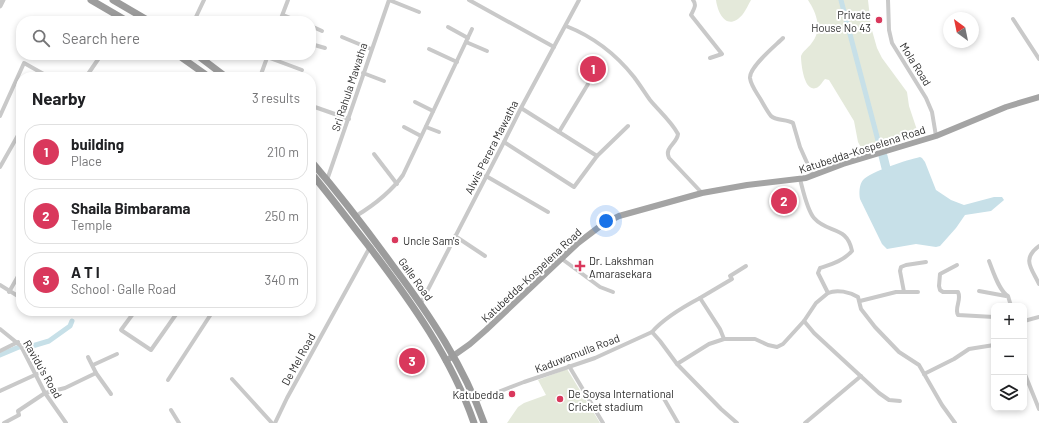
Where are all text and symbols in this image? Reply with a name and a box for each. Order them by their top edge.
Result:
place label: Private House No 43 [811,8,871,34]
north arrow [943,12,979,48]
marker: Private House No 43 [874,15,884,25]
search box [16,16,316,60]
icon: search [30,27,52,49]
text: Search here [62,29,140,47]
street label: Mola Road [898,40,934,88]
street label: Sri Rahula Mawatha [329,41,369,133]
pin: 1 [580,54,606,84]
text: Nearby [32,88,86,108]
text: 3 results [252,90,300,106]
street label: Alwis Perera Mawatha [462,98,520,196]
street label: Katubedda-Kospelena Road [797,122,927,176]
text: building [71,135,124,153]
text: 1 [44,144,48,160]
text: 210 m [267,144,299,160]
text: Place [71,153,102,169]
pin: 2 [771,186,797,216]
text: Shaila Bimbarama [71,199,191,217]
text: 2 [42,208,50,224]
text: 250 m [265,208,299,224]
your location [596,211,616,231]
text: Temple [71,217,112,233]
street label: Katubedda-Kospelena Road [478,225,584,325]
place label: Uncle Sam's [403,234,460,247]
marker: Uncle Sam's [390,235,400,245]
place label: Dr. Lakshman Amarasekara [589,254,654,280]
street label: Galle Road [396,255,436,303]
marker: Dr. Lakshman Amarasekara [574,260,586,272]
text: A T I [71,263,100,281]
text: 3 [42,272,50,288]
text: 340 m [264,272,299,288]
text: School · Galle Road [71,281,176,297]
map controls [991,303,1027,411]
button: + [991,303,1027,339]
street label: De Mel Road [278,331,318,387]
street label: Kaduwamulla Road [533,331,621,375]
street label: Ravidu's Road [21,338,65,400]
button: − [991,339,1027,375]
pin: 3 [399,346,425,376]
button: layers [991,375,1027,411]
place label: De Soysa International Cricket stadium [568,387,674,413]
place label: Katubedda [452,388,504,401]
marker: Katubedda [507,389,517,399]
marker: De Soysa International Cricket stadium [555,394,565,404]

